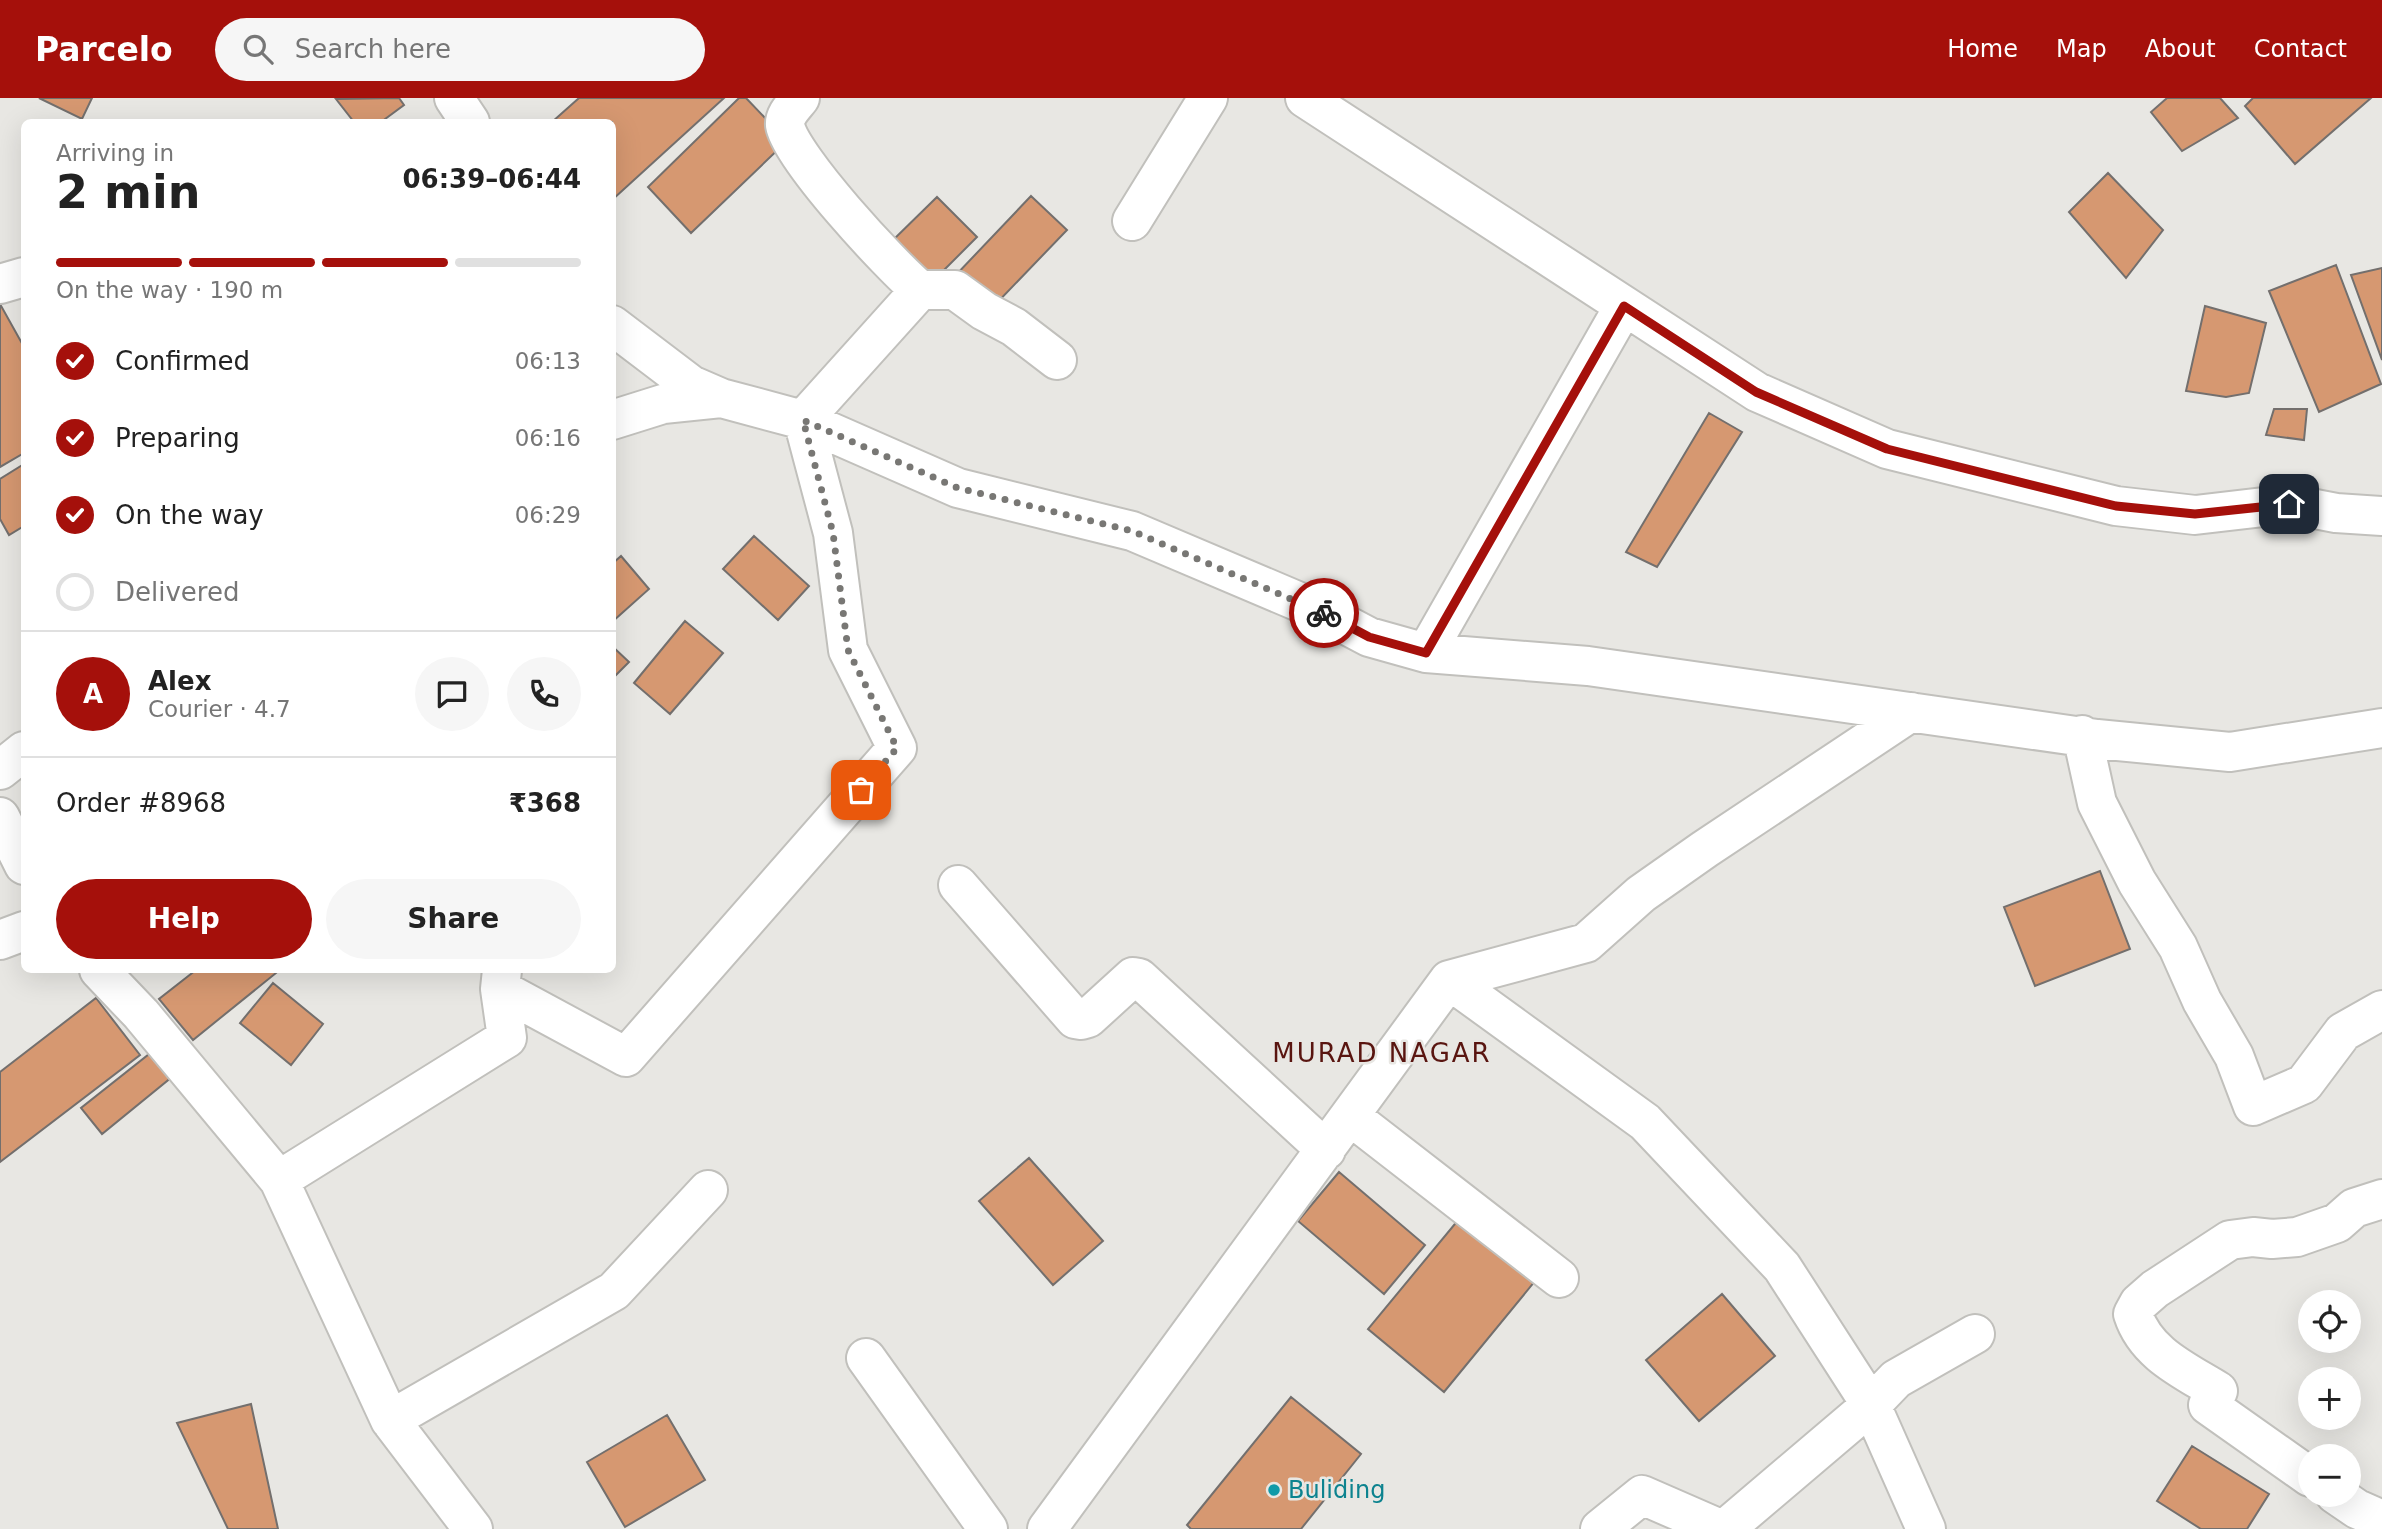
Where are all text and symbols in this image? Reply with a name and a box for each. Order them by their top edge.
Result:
search box [215,18,705,81]
text: Parcelo [35,30,173,69]
icon: search [239,30,277,68]
text: Search here [295,34,451,64]
text: Home [1947,35,2018,63]
text: Map [2056,35,2107,63]
text: About [2145,35,2216,63]
text: Contact [2254,35,2347,63]
text: Arriving in [56,140,174,166]
text: 06:39–06:44 [402,164,581,194]
text: 2 min [56,165,200,219]
text: On the way · 190 m [56,277,283,303]
icon: check [56,342,94,380]
text: Confirmed [115,346,250,376]
text: 06:13 [515,348,581,374]
icon: check [56,419,94,457]
text: Preparing [115,423,240,453]
text: 06:16 [515,425,581,451]
pin [2259,474,2319,534]
icon: home [2270,485,2308,523]
icon: check [56,496,94,534]
text: On the way [115,500,264,530]
text: 06:29 [515,502,581,528]
text: Delivered [115,577,239,607]
courier [1289,578,1359,648]
icon: bike [1305,594,1343,632]
button: chat [415,657,489,731]
button: phone [507,657,581,731]
text: Alex [148,666,211,696]
text: A [83,679,103,709]
text: Courier · 4.7 [148,696,291,722]
pin [831,760,891,820]
icon: bag [842,771,880,809]
text: Order #8968 [56,788,226,818]
text: ₹368 [509,788,581,818]
button: Help [56,879,312,959]
button: Share [326,879,581,959]
district label: MURAD NAGAR [1272,1038,1492,1068]
map controls [2298,1290,2361,1507]
button: locate [2298,1290,2361,1353]
button: + [2298,1367,2361,1430]
button: − [2298,1444,2361,1507]
place label: Buliding [1288,1476,1385,1504]
marker: Buliding [1266,1482,1282,1498]

